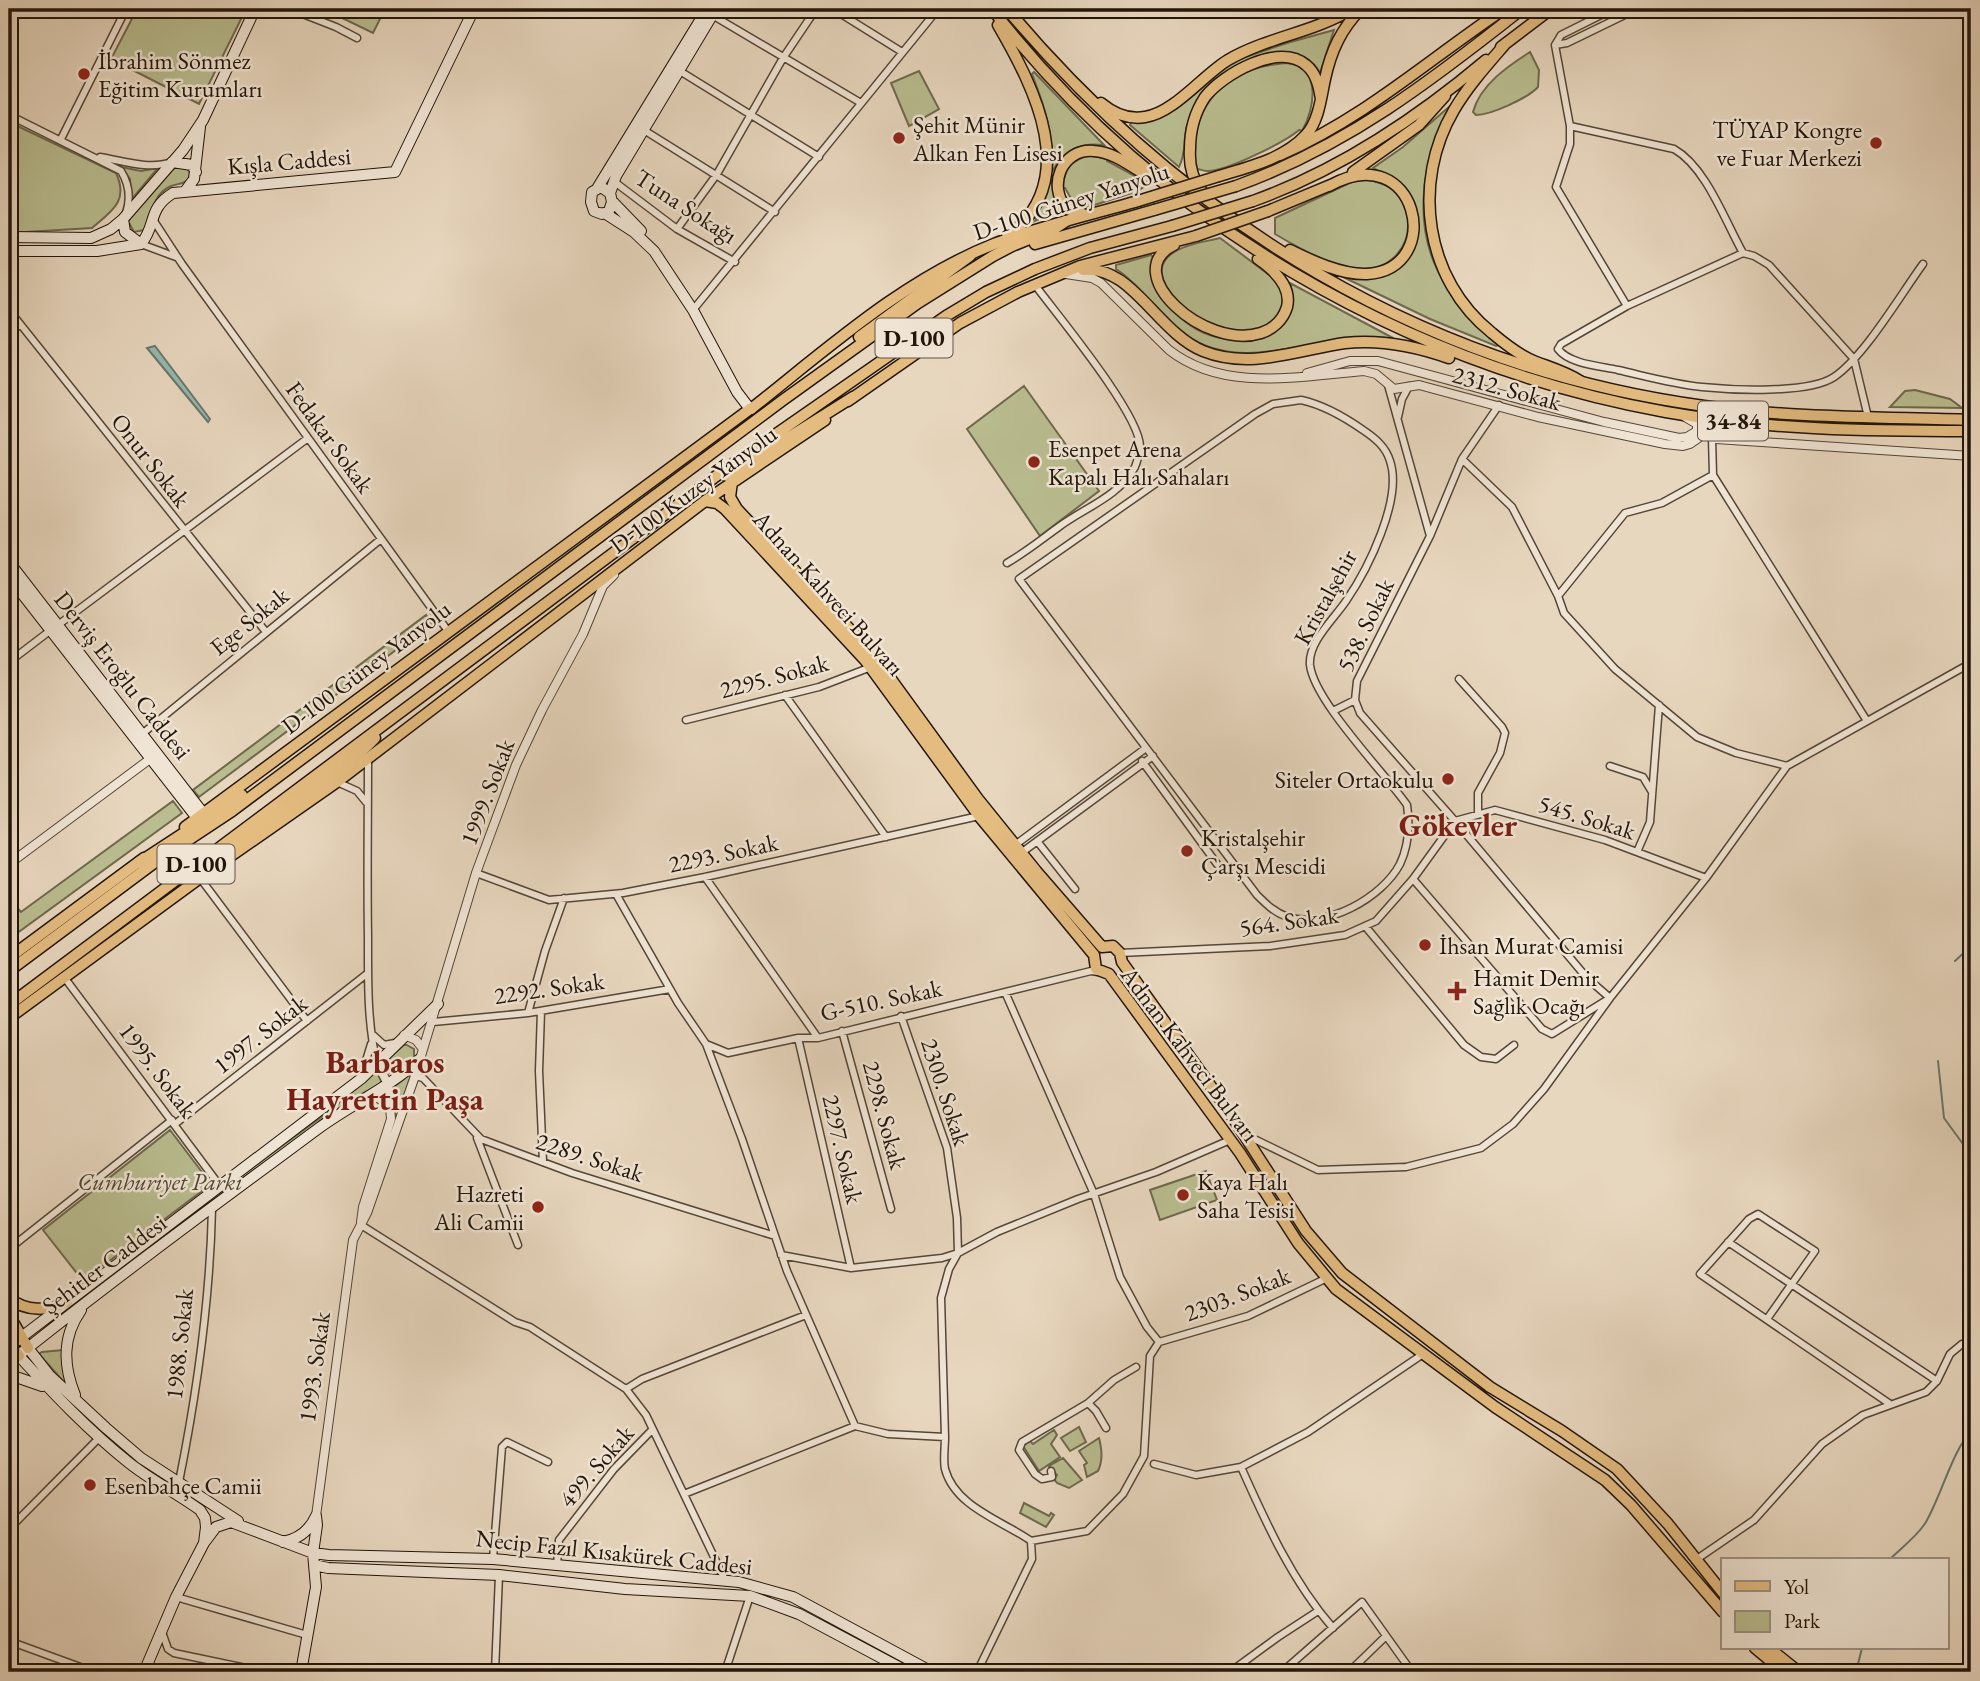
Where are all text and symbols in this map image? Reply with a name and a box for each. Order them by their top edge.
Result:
place label: İbrahim Sönmez Eğitim Kurumları [98,45,262,104]
marker: İbrahim Sönmez Eğitim Kurumları [76,66,92,82]
place label: Şehit Münir Alkan Fen Lisesi [912,109,1063,168]
place label: TÜYAP Kongre ve Fuar Merkezi [1712,114,1862,173]
marker: Şehit Münir Alkan Fen Lisesi [891,130,907,146]
marker: TÜYAP Kongre ve Fuar Merkezi [1868,135,1884,151]
street label: Kışla Caddesi [226,140,352,182]
street label: D-100 Güney Yanyolu [969,155,1173,247]
street label: Tuna Sokağı [629,162,743,251]
road number: D-100 [876,318,953,358]
street label: 2312. Sokak [1449,359,1565,418]
street label: Fedakar Sokak [279,375,381,500]
road number: 34-84 [1698,402,1768,440]
street label: Onur Sokak [105,407,198,514]
street label: D-100 Kuzey Yanyolu [603,418,783,560]
place label: Esenpet Arena Kapalı Halı Sahaları [1048,433,1229,492]
marker: Esenpet Arena Kapalı Halı Sahaları [1026,454,1042,470]
street label: Adnan Kahveci Bulvarı [746,503,911,682]
street label: Kristalşehir [1286,544,1364,650]
street label: 538. Sokak [1329,573,1401,677]
street label: Ege Sokak [203,579,295,662]
street label: Derviş Eroğlu Caddesi [48,585,199,766]
street label: D-100 Güney Yanyolu [275,593,457,741]
street label: 2295. Sokak [716,646,832,705]
street label: 1999. Sokak [453,734,522,849]
place label: Siteler Ortaokulu [1275,764,1434,795]
marker: Siteler Ortaokulu [1440,771,1456,787]
street label: 545. Sokak [1535,788,1640,847]
district label: Gökevler [1399,804,1518,846]
place label: Kristalşehir Çarşı Mescidi [1201,822,1326,881]
street label: 2293. Sokak [665,826,781,880]
marker: Kristalşehir Çarşı Mescidi [1179,843,1195,859]
road number: D-100 [158,844,234,884]
street label: 564. Sokak [1237,899,1341,943]
place label: İhsan Murat Camisi [1439,930,1623,961]
marker: İhsan Murat Camisi [1417,937,1433,953]
street label: Adnan Kahveci Bulvarı [1113,959,1266,1148]
place label: Hamit Demir Sağlık Ocağı [1473,962,1599,1021]
street label: 2292. Sokak [492,965,607,1011]
street label: G-510. Sokak [817,972,945,1028]
marker: Hamit Demir Sağlık Ocağı [1447,981,1467,1001]
street label: 1997. Sokak [207,987,314,1080]
street label: 1995. Sokak [112,1016,204,1124]
street label: 2300. Sokak [914,1034,978,1150]
district label: Barbaros Hayrettin Paşa [286,1041,485,1120]
street label: 2298. Sokak [856,1057,915,1173]
street label: 2297. Sokak [815,1091,871,1207]
street label: 2289. Sokak [532,1125,648,1189]
park label: Cumhuriyet Parkı [77,1166,243,1197]
place label: Kaya Halı Saha Tesisi [1197,1166,1295,1225]
place label: Hazreti Ali Camii [433,1178,524,1237]
marker: Kaya Halı Saha Tesisi [1175,1187,1191,1203]
marker: Hazreti Ali Camii [530,1199,546,1215]
street label: Şehitler Caddesi [36,1207,173,1321]
street label: 2303. Sokak [1180,1259,1295,1328]
street label: 1988. Sokak [158,1286,200,1401]
street label: 1993. Sokak [291,1309,337,1424]
street label: 499. Sokak [552,1418,641,1514]
place label: Esenbahçe Camii [104,1470,262,1501]
marker: Esenbahçe Camii [82,1477,98,1493]
street label: Necip Fazıl Kısakürek Caddesi [474,1522,754,1582]
legend [1721,1558,1948,1650]
text: Yol [1784,1573,1809,1600]
text: Park [1784,1607,1821,1634]

